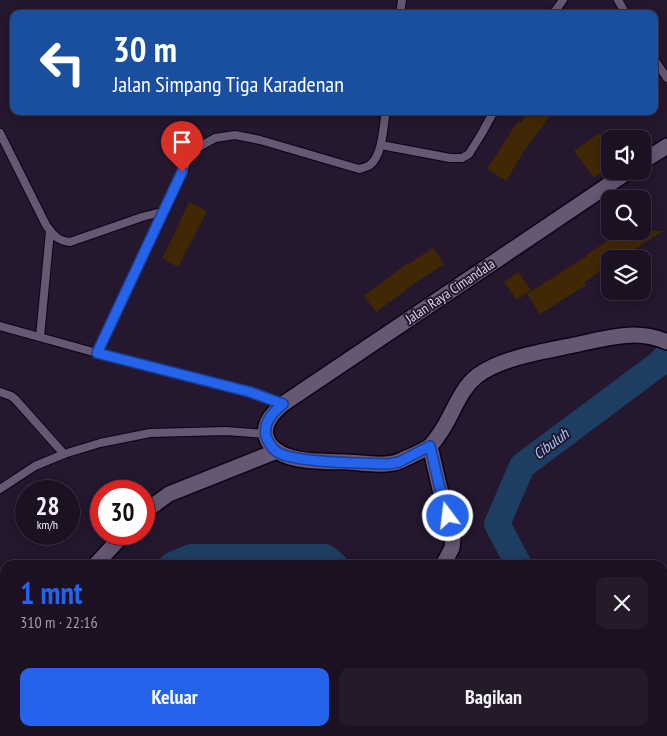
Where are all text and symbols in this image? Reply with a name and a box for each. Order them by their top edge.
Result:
text: 30 m [113,26,177,72]
icon: left [30,30,95,95]
text: Jalan Simpang Tiga Karadenan [113,70,344,98]
pin [161,121,203,172]
icon: arrive [168,128,196,156]
map controls [601,130,651,300]
button: sound [601,130,651,180]
button: search [601,190,651,240]
button: layers [601,250,651,300]
street label: Jalan Raya Cimandala [401,254,498,328]
water label: Cibuluh [529,423,573,463]
speed limit sign: 30 [90,480,155,545]
position arrow [421,489,473,541]
text: 28 [36,490,59,522]
text: km/h [37,517,58,532]
text: 1 mnt [20,573,83,612]
button: close [596,577,648,629]
text: 310 m · 22:16 [20,612,98,632]
button: Keluar [20,668,329,726]
button: Bagikan [339,668,648,726]

